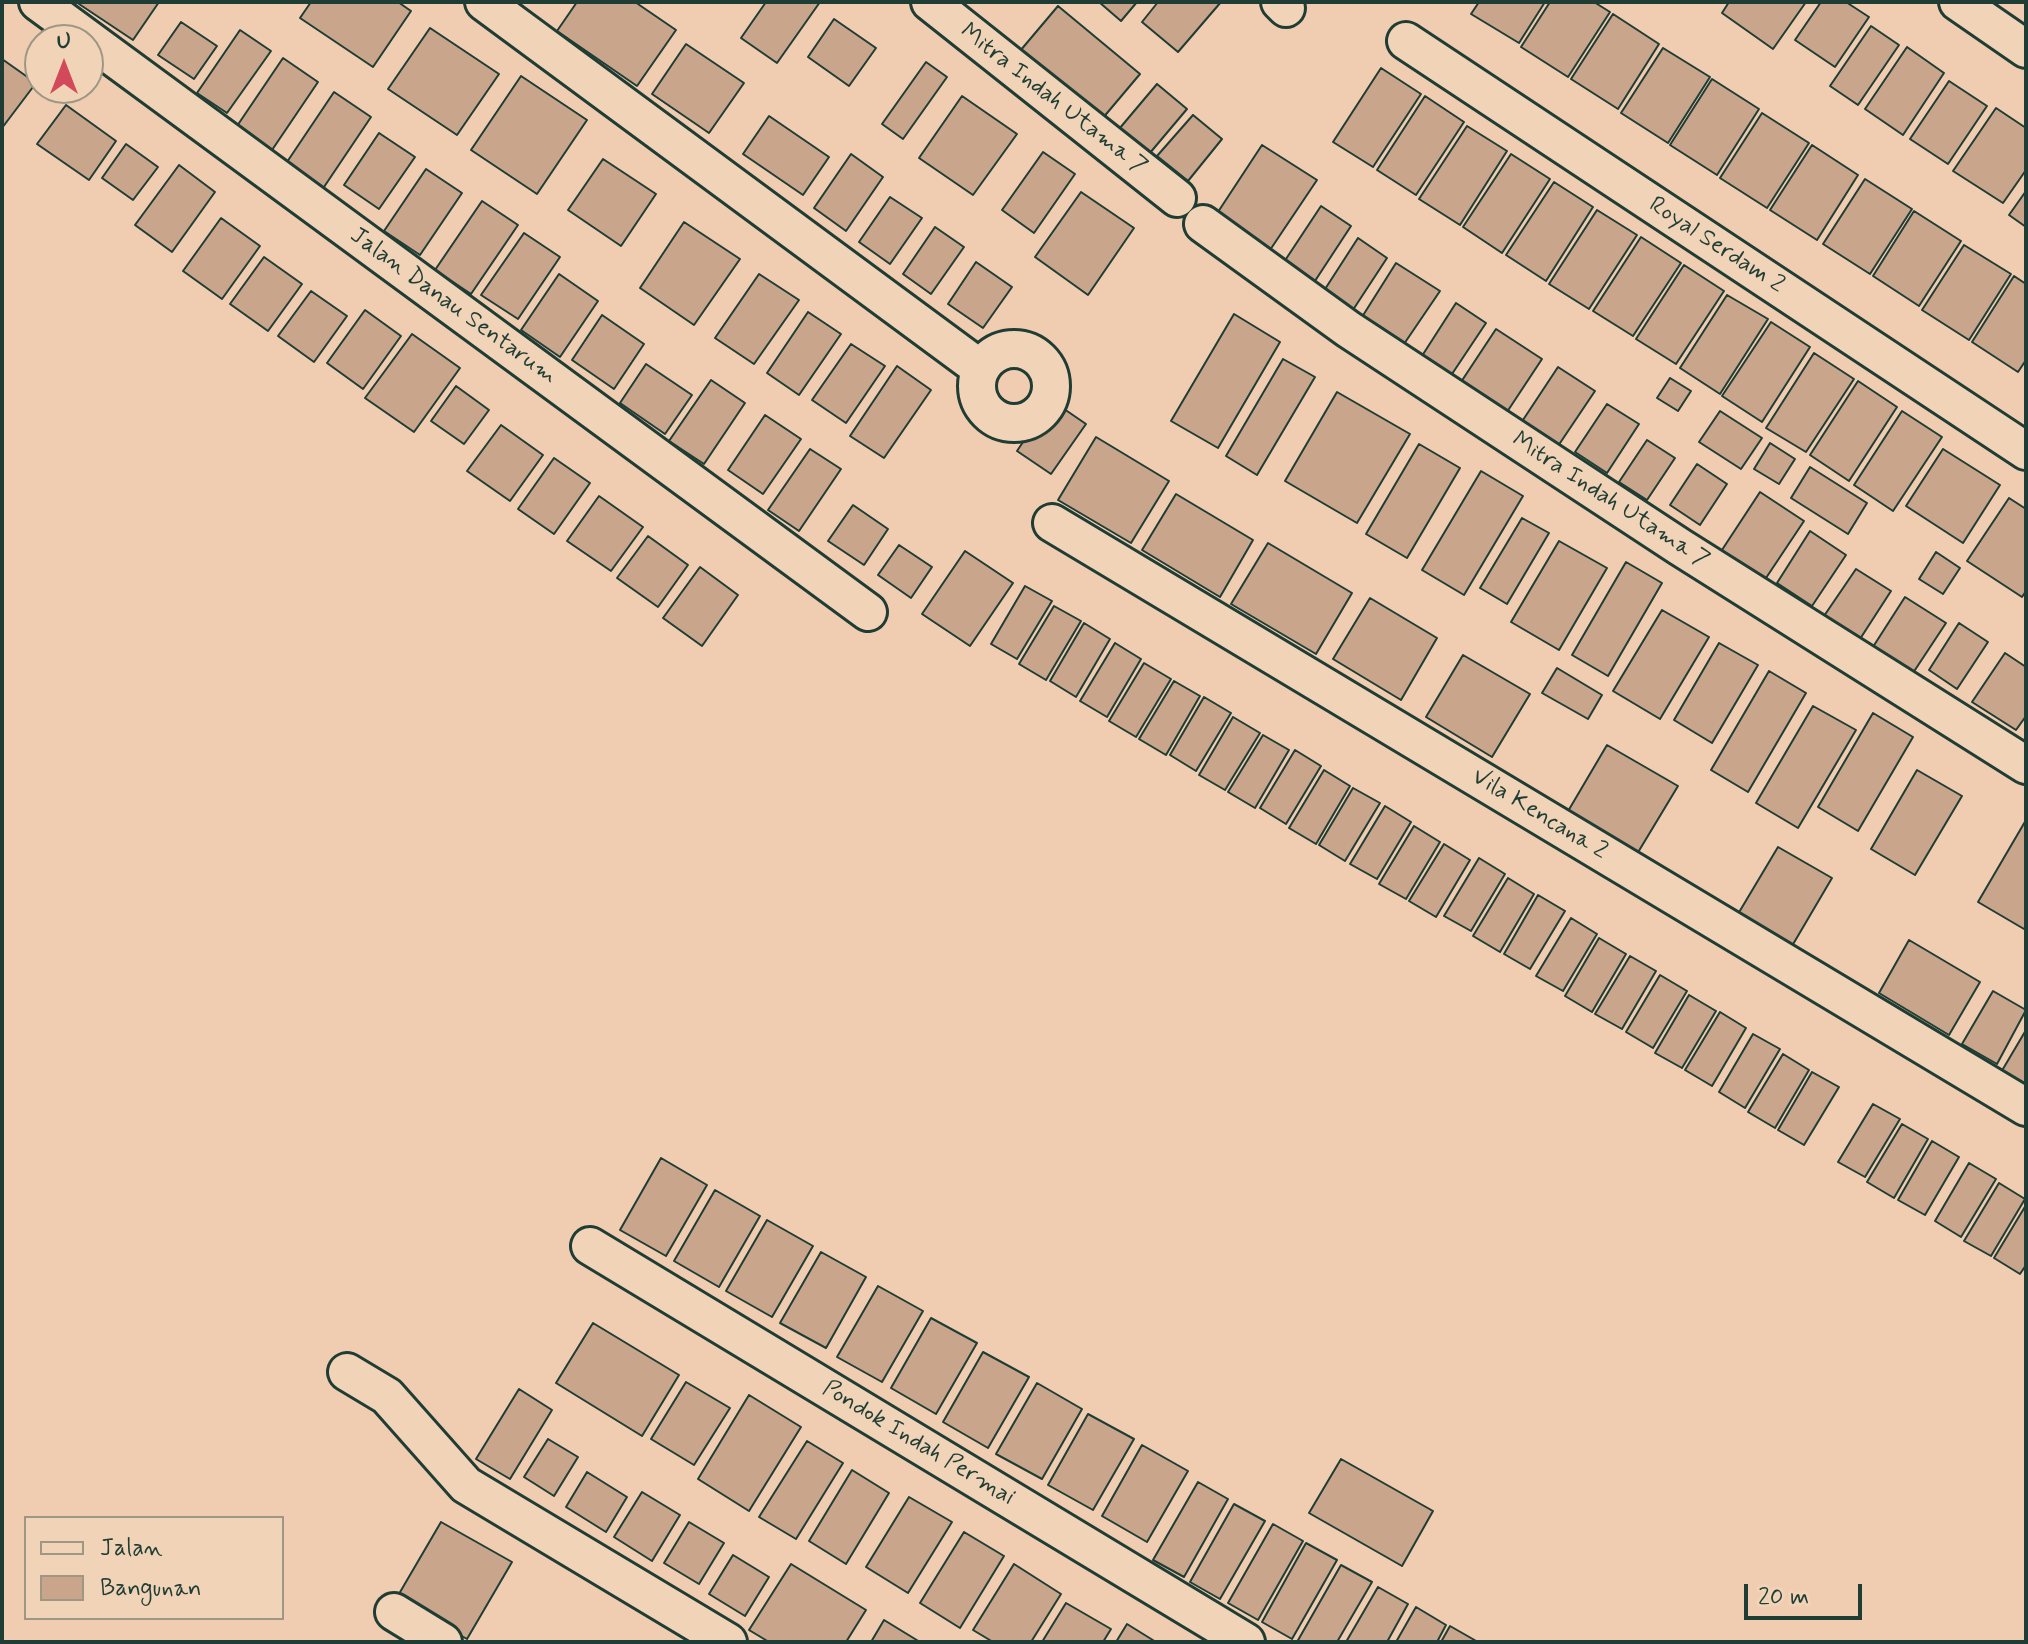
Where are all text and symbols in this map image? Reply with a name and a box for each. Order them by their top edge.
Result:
street label: Mitra Indah Utama 7 [954,18,1152,182]
north arrow [24,24,104,104]
text: U [57,28,71,56]
street label: Royal Serdam 2 [1643,192,1789,300]
street label: Jalan Danau Sentarum [344,222,562,392]
street label: Mitra Indah Utama 7 [1506,426,1714,576]
street label: Vila Kencana 2 [1466,763,1612,867]
street label: Pondok Indah Permai [817,1375,1019,1513]
legend [24,1516,284,1620]
text: Jalan [100,1533,163,1564]
scale bar [1748,1568,1866,1618]
text: Bangunan [100,1573,201,1604]
text: 20 m [1758,1582,1809,1613]

